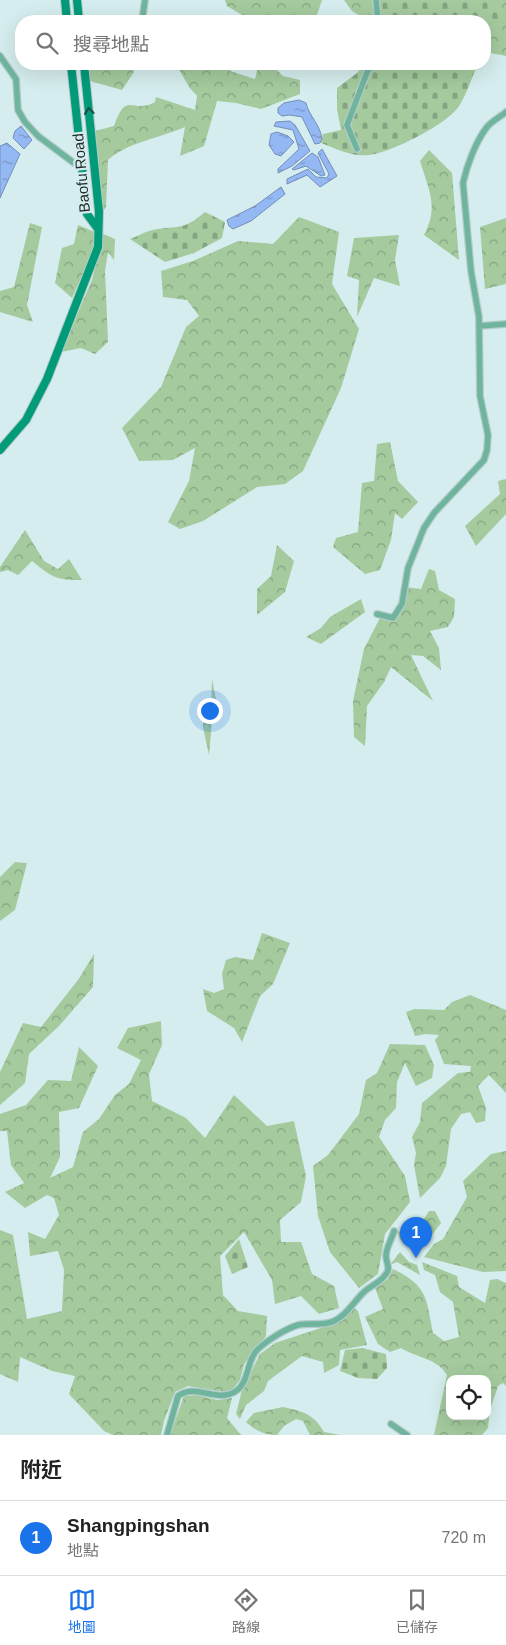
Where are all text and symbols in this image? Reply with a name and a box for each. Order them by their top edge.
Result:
search box [15,15,491,70]
icon: search [33,29,61,57]
text: 搜尋地點 [73,34,149,55]
one-way arrow [83,107,94,115]
street label: Baofu Road [69,133,93,213]
your location [197,698,223,724]
pin: 1 [400,1217,432,1258]
map controls [446,1375,491,1420]
button: locate [446,1375,491,1420]
text: 附近 [20,1458,62,1481]
text: Shangpingshan [67,1515,210,1536]
text: 1 [32,1529,40,1546]
text: 720 m [442,1529,486,1546]
text: 地點 [67,1542,99,1559]
tab: 地圖 [68,1586,96,1636]
tab: 路線 [232,1586,260,1636]
tab: 已儲存 [396,1586,438,1636]

